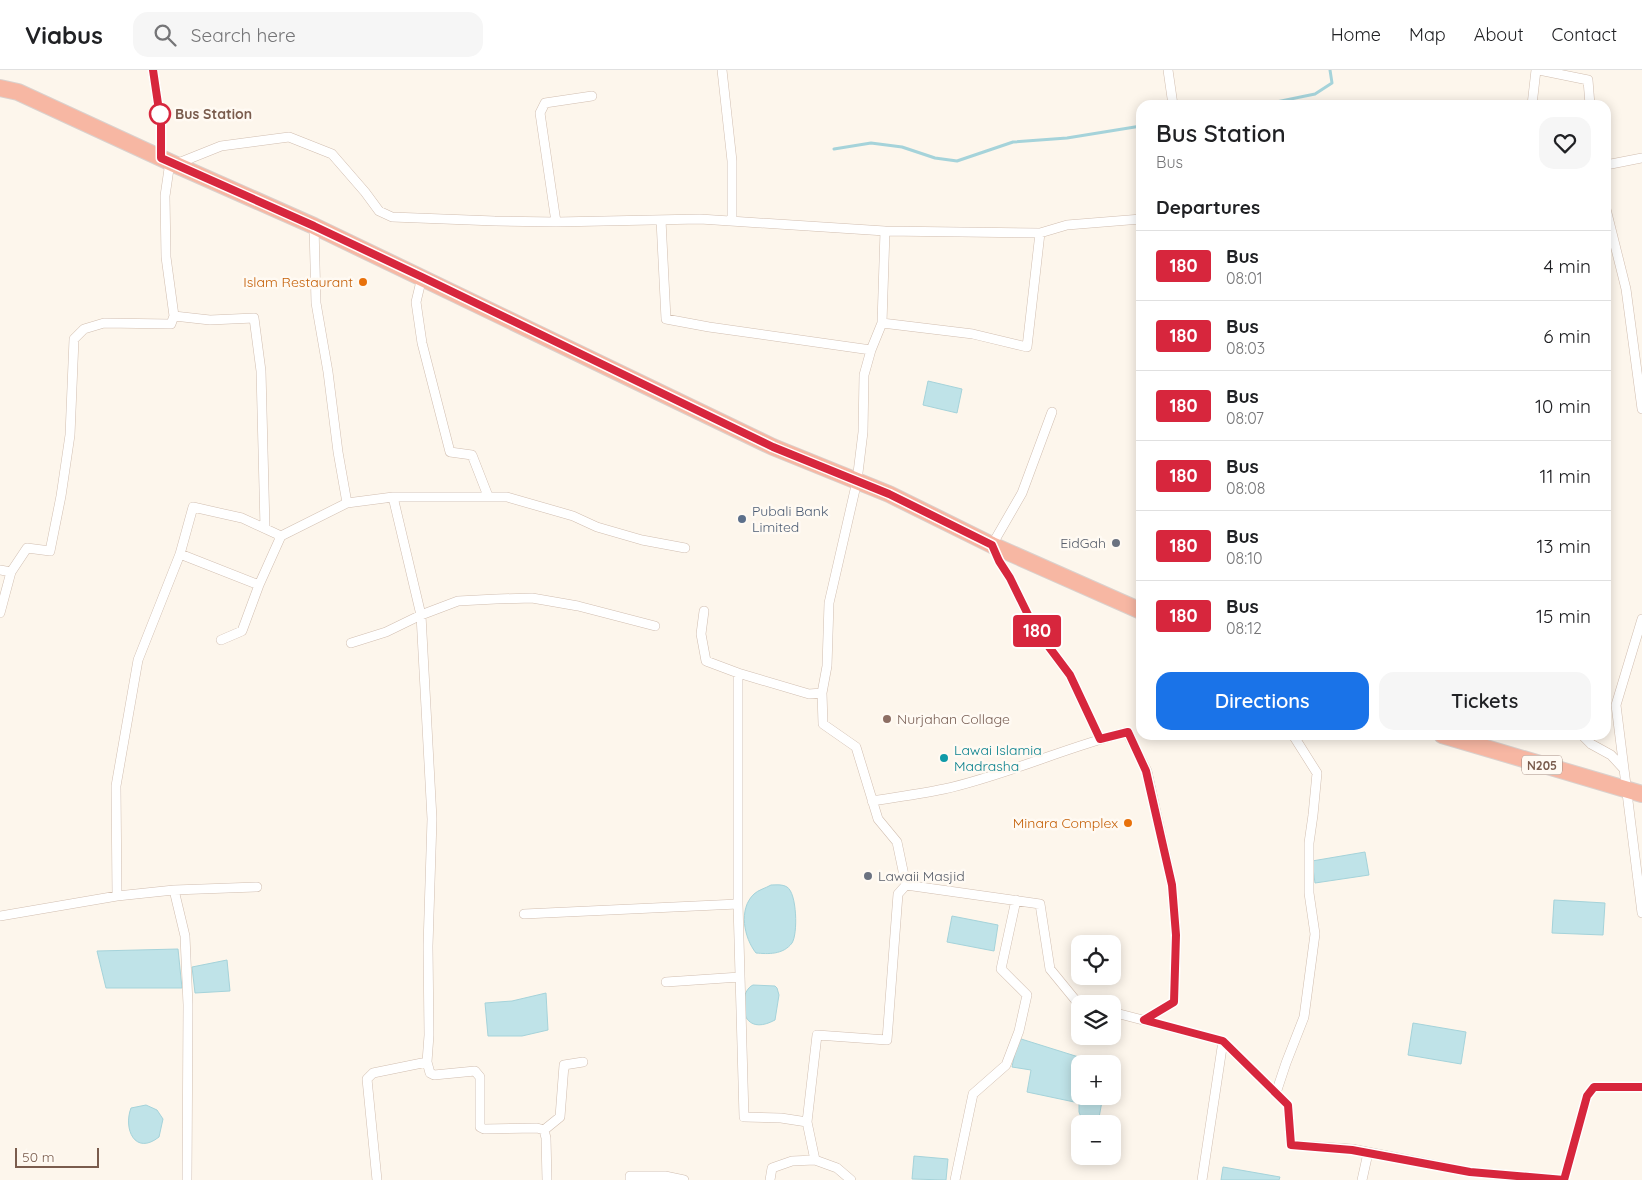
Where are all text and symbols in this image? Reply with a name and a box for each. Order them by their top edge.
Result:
search box [133,12,483,57]
text: Viabus [25,20,103,50]
icon: search [151,21,179,49]
text: Search here [191,23,296,47]
text: Home [1331,23,1381,46]
text: Map [1409,23,1446,46]
text: About [1474,23,1524,46]
text: Contact [1552,23,1617,46]
marker: Bus Station [149,103,171,125]
place label: Bus Station [175,105,252,123]
button: heart [1539,117,1591,169]
text: Bus Station [1156,118,1286,148]
text: Bus [1156,152,1183,172]
text: Departures [1156,195,1260,219]
text: Bus [1226,244,1259,268]
text: 180 [1170,254,1197,277]
text: 4 min [1543,254,1591,278]
text: 08:01 [1226,268,1263,288]
place label: Islam Restaurant [243,273,353,291]
marker: Islam Restaurant [357,276,369,288]
text: Bus [1226,314,1259,338]
text: 180 [1170,324,1197,347]
text: 6 min [1543,324,1591,348]
text: 08:03 [1226,338,1265,358]
text: Bus [1226,384,1259,408]
text: 180 [1170,394,1197,417]
text: 10 min [1535,394,1591,418]
text: 08:07 [1226,408,1264,428]
text: Bus [1226,454,1259,478]
text: 180 [1170,464,1197,487]
text: 11 min [1539,464,1591,488]
text: 08:08 [1226,478,1265,498]
place label: Pubali Bank Limited [752,502,828,536]
marker: Pubali Bank Limited [736,513,748,525]
text: Bus [1226,524,1259,548]
place label: EidGah [1060,534,1106,552]
text: 180 [1170,534,1197,557]
text: 13 min [1536,534,1591,558]
marker: EidGah [1110,537,1122,549]
text: 08:10 [1226,548,1263,568]
text: Bus [1226,594,1259,618]
text: 180 [1170,604,1197,627]
text: 15 min [1536,604,1591,628]
line badge: 180 [1008,615,1066,647]
text: 08:12 [1226,618,1262,638]
text: 180 [1023,619,1051,642]
button: Directions [1156,672,1369,730]
button: Tickets [1379,672,1591,730]
place label: Nurjahan Collage [897,710,1010,728]
marker: Nurjahan Collage [881,713,893,725]
place label: Lawai Islamia Madrasha [954,741,1042,775]
marker: Lawai Islamia Madrasha [938,752,950,764]
road number: N205 [1522,756,1562,774]
place label: Minara Complex [1013,814,1118,832]
marker: Minara Complex [1122,817,1134,829]
place label: Lawaii Masjid [878,867,965,885]
marker: Lawaii Masjid [862,870,874,882]
map controls [1071,935,1121,1165]
button: locate [1071,935,1121,985]
button: layers [1071,995,1121,1045]
button: + [1071,1055,1121,1105]
button: − [1071,1115,1121,1165]
scale bar [15,1145,99,1168]
text: 50 m [22,1148,55,1166]

